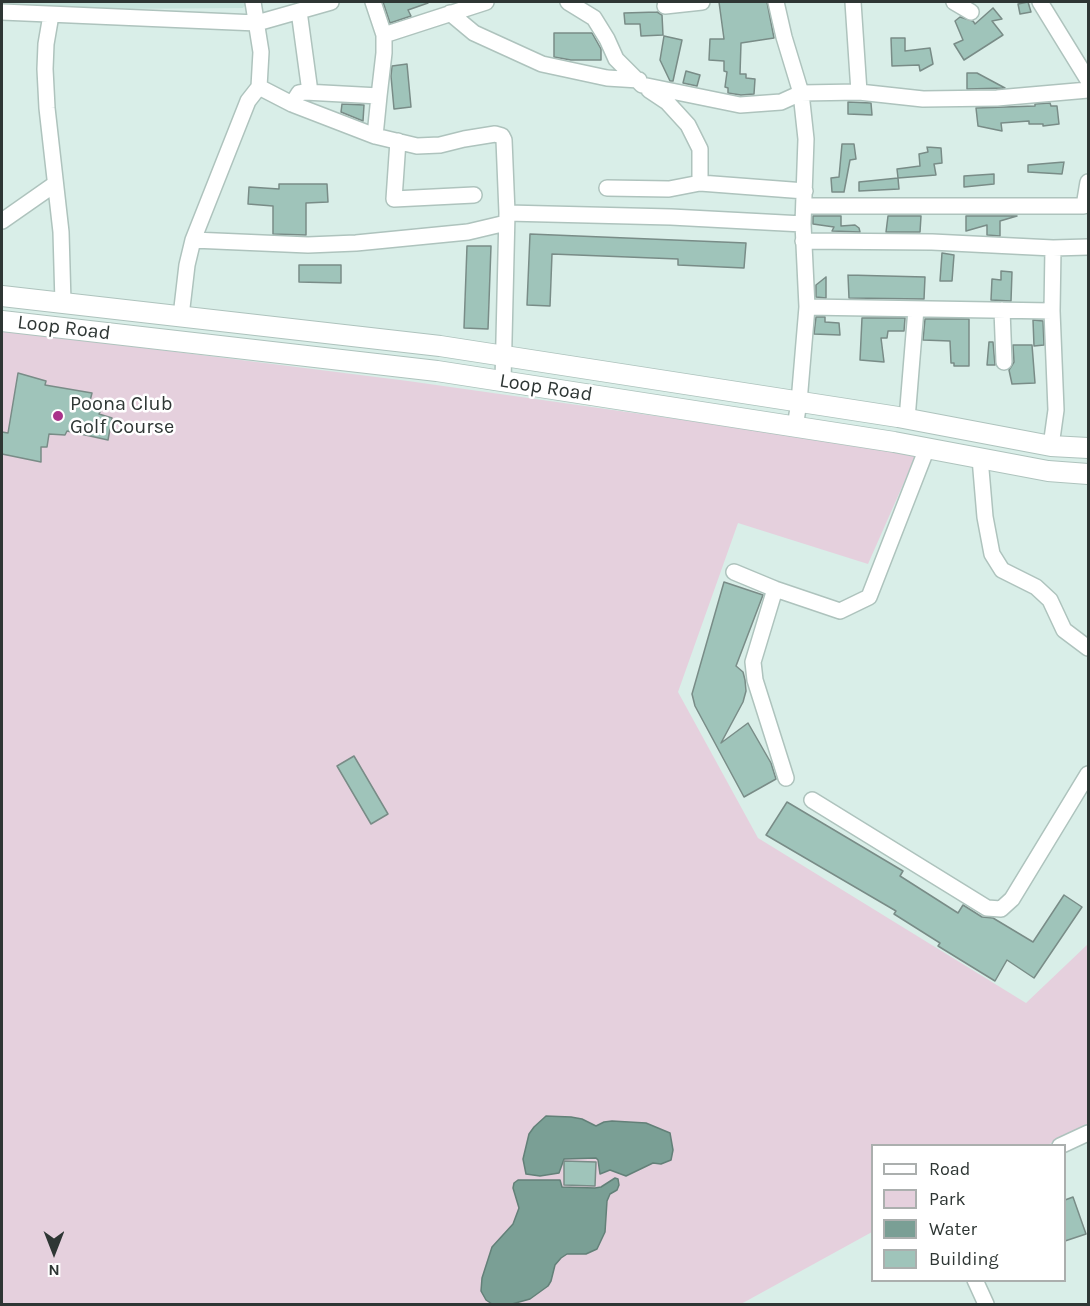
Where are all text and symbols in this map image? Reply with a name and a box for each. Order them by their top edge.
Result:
street label: Loop Road [16,310,112,346]
street label: Loop Road [498,369,594,407]
place label: Poona Club Golf Course [70,392,174,439]
marker: Poona Club Golf Course [51,409,65,423]
legend [871,1144,1066,1282]
text: Road [929,1158,970,1180]
text: Park [929,1188,966,1210]
text: Water [929,1218,977,1240]
north arrow [24,1222,84,1282]
text: Building [929,1248,999,1270]
text: N [48,1261,60,1280]

